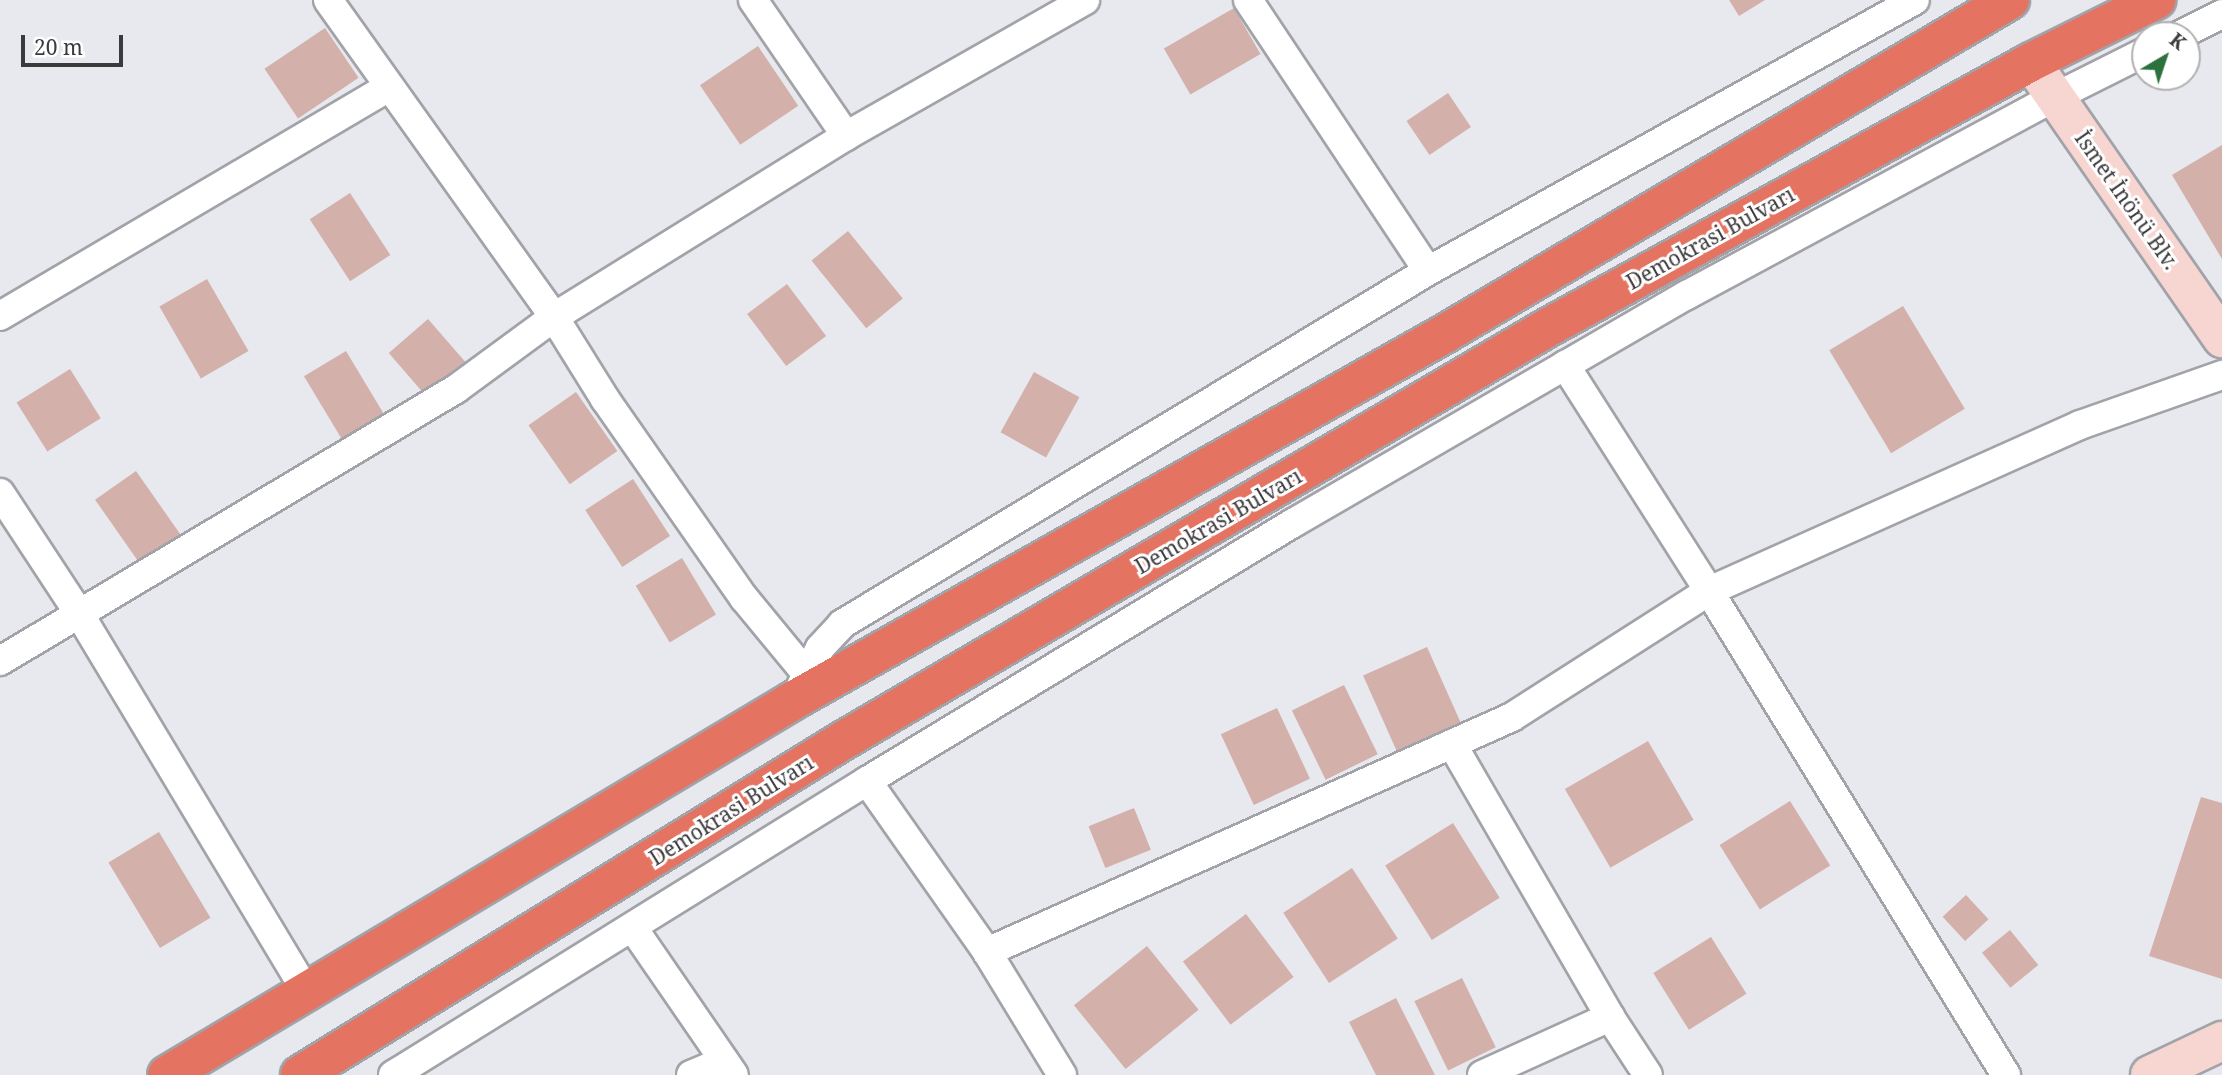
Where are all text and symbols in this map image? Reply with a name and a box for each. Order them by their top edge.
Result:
scale bar [24,21,126,65]
north arrow [2131,21,2201,91]
text: K [2164,27,2192,56]
text: 20 m [34,33,83,61]
street label: İsmet İnönü Blv. [2070,126,2184,274]
street label: Demokrasi Bulvarı [1622,181,1798,295]
street label: Demokrasi Bulvarı [1130,463,1306,579]
street label: Demokrasi Bulvarı [645,750,817,870]

